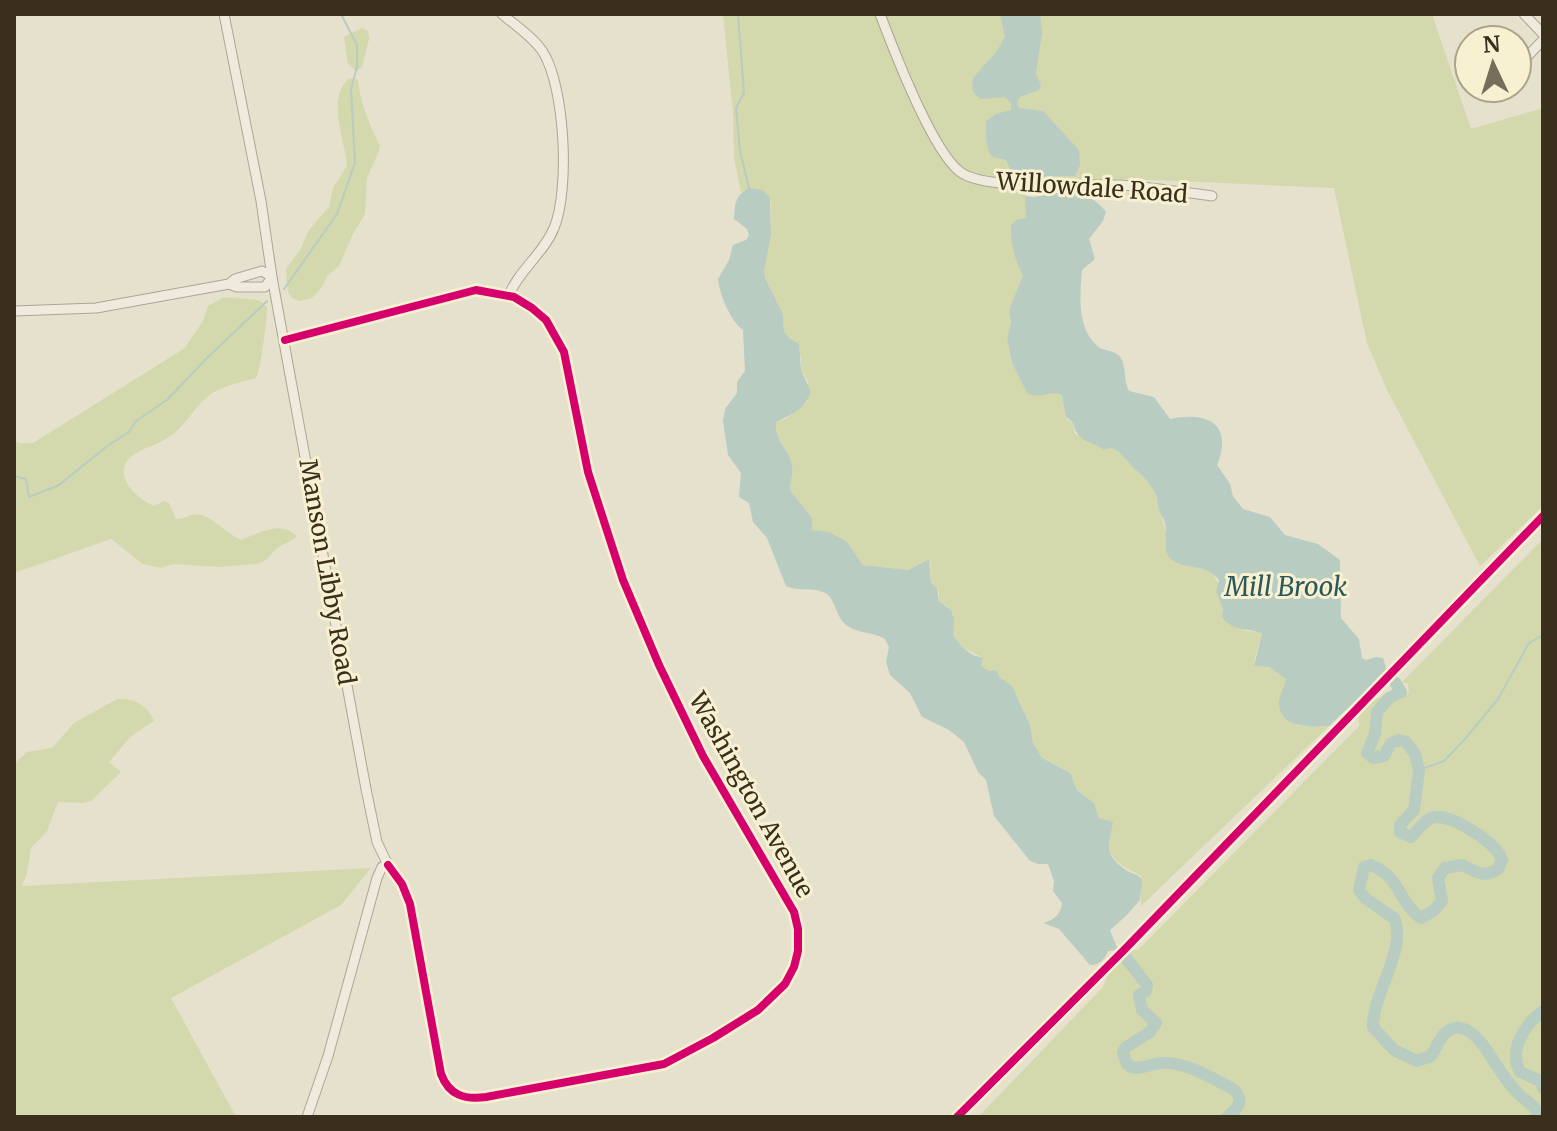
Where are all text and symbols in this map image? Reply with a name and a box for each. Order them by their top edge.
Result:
north arrow [1453,24,1533,104]
text: N [1482,29,1502,59]
street label: Willowdale Road [994,165,1189,210]
street label: Manson Libby Road [292,457,363,687]
water label: Mill Brook [1224,570,1347,603]
street label: Washington Avenue [682,686,821,903]

